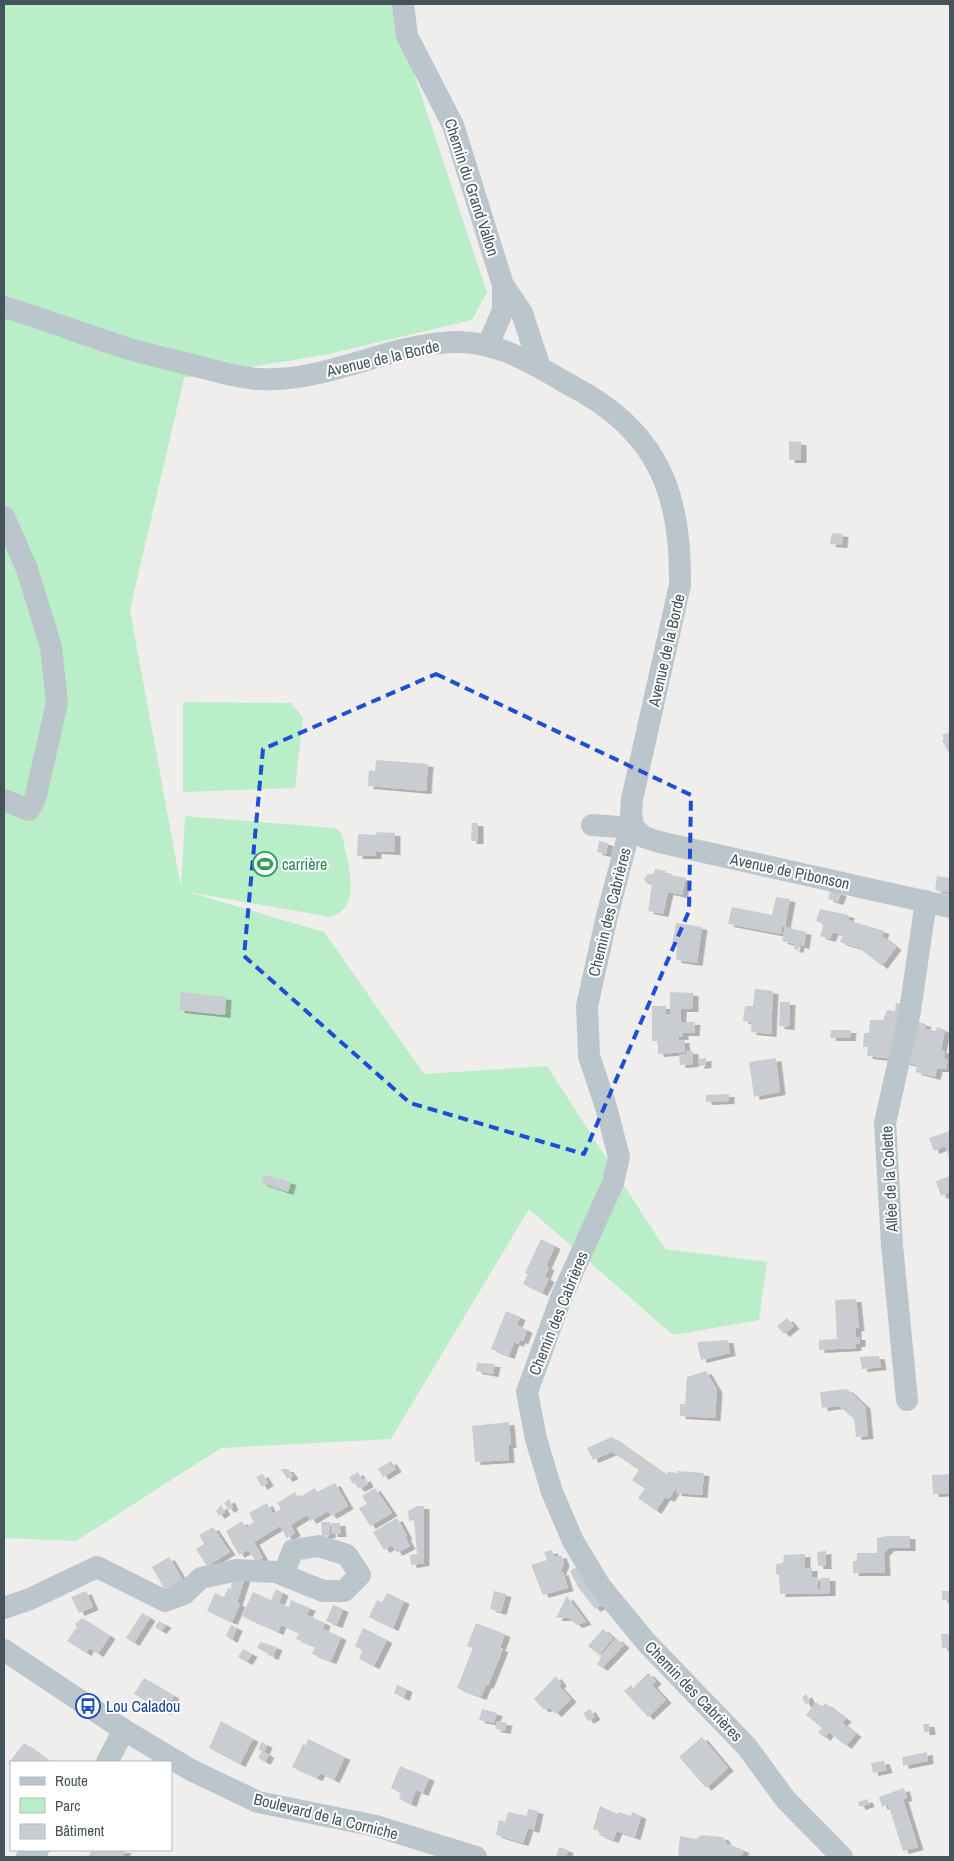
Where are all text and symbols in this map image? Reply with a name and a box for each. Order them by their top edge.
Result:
street label: Chemin du Grand Vallon [439,115,505,259]
street label: Avenue de la Borde [324,334,442,382]
street label: Avenue de la Borde [642,591,690,709]
street label: Chemin des Cabrières [582,845,636,979]
street label: Avenue de Pibonson [727,847,852,894]
sports icon: carrière [252,851,278,877]
place label: carrière [282,853,327,875]
street label: Allée de la Colette [875,1125,903,1234]
street label: Chemin des Cabrières [523,1248,593,1378]
street label: Chemin des Cabrières [640,1636,748,1746]
bus stop icon: Lou Caladou [75,1693,101,1719]
place label: Lou Caladou [106,1695,180,1717]
legend [10,1761,172,1851]
text: Route [55,1770,88,1791]
street label: Boulevard de la Corniche [252,1787,400,1845]
text: Parc [55,1795,80,1816]
text: Bâtiment [55,1820,105,1841]

